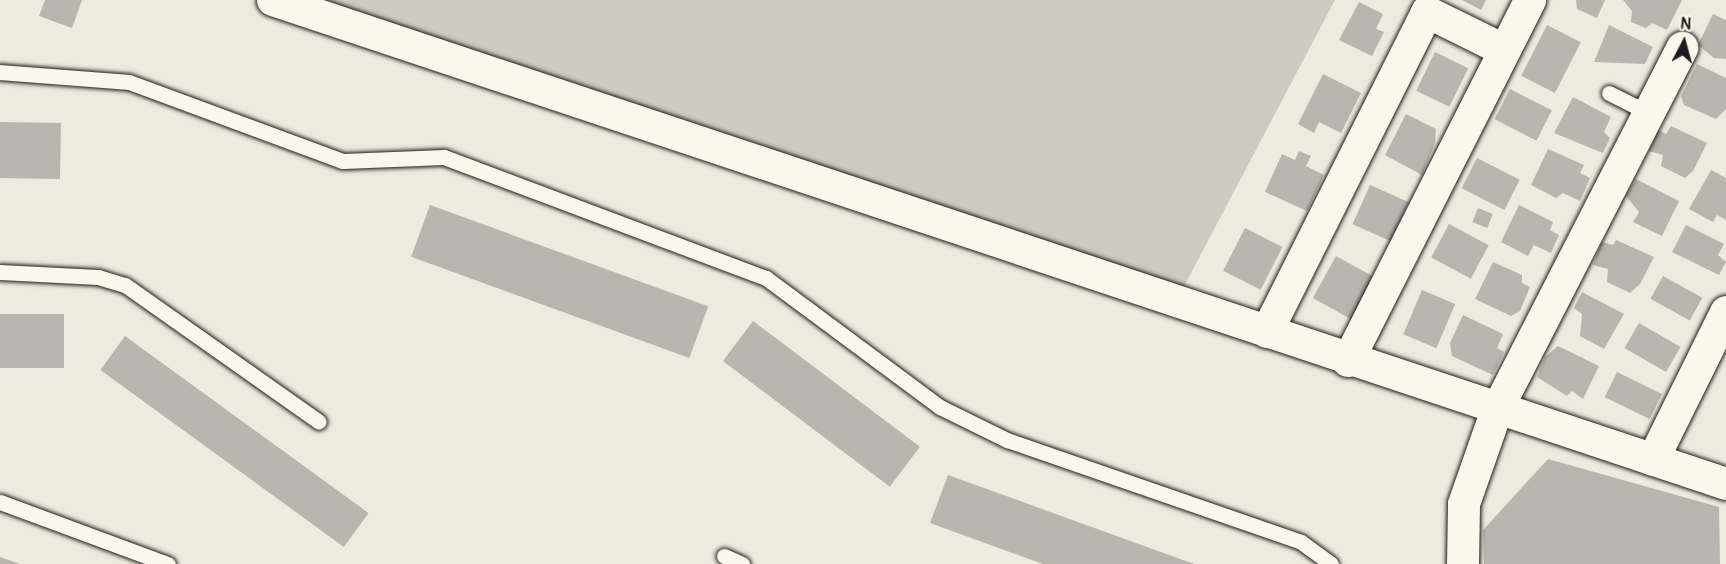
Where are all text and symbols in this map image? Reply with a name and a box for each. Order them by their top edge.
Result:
north arrow [1654,12,1714,72]
text: N [1679,14,1692,35]

